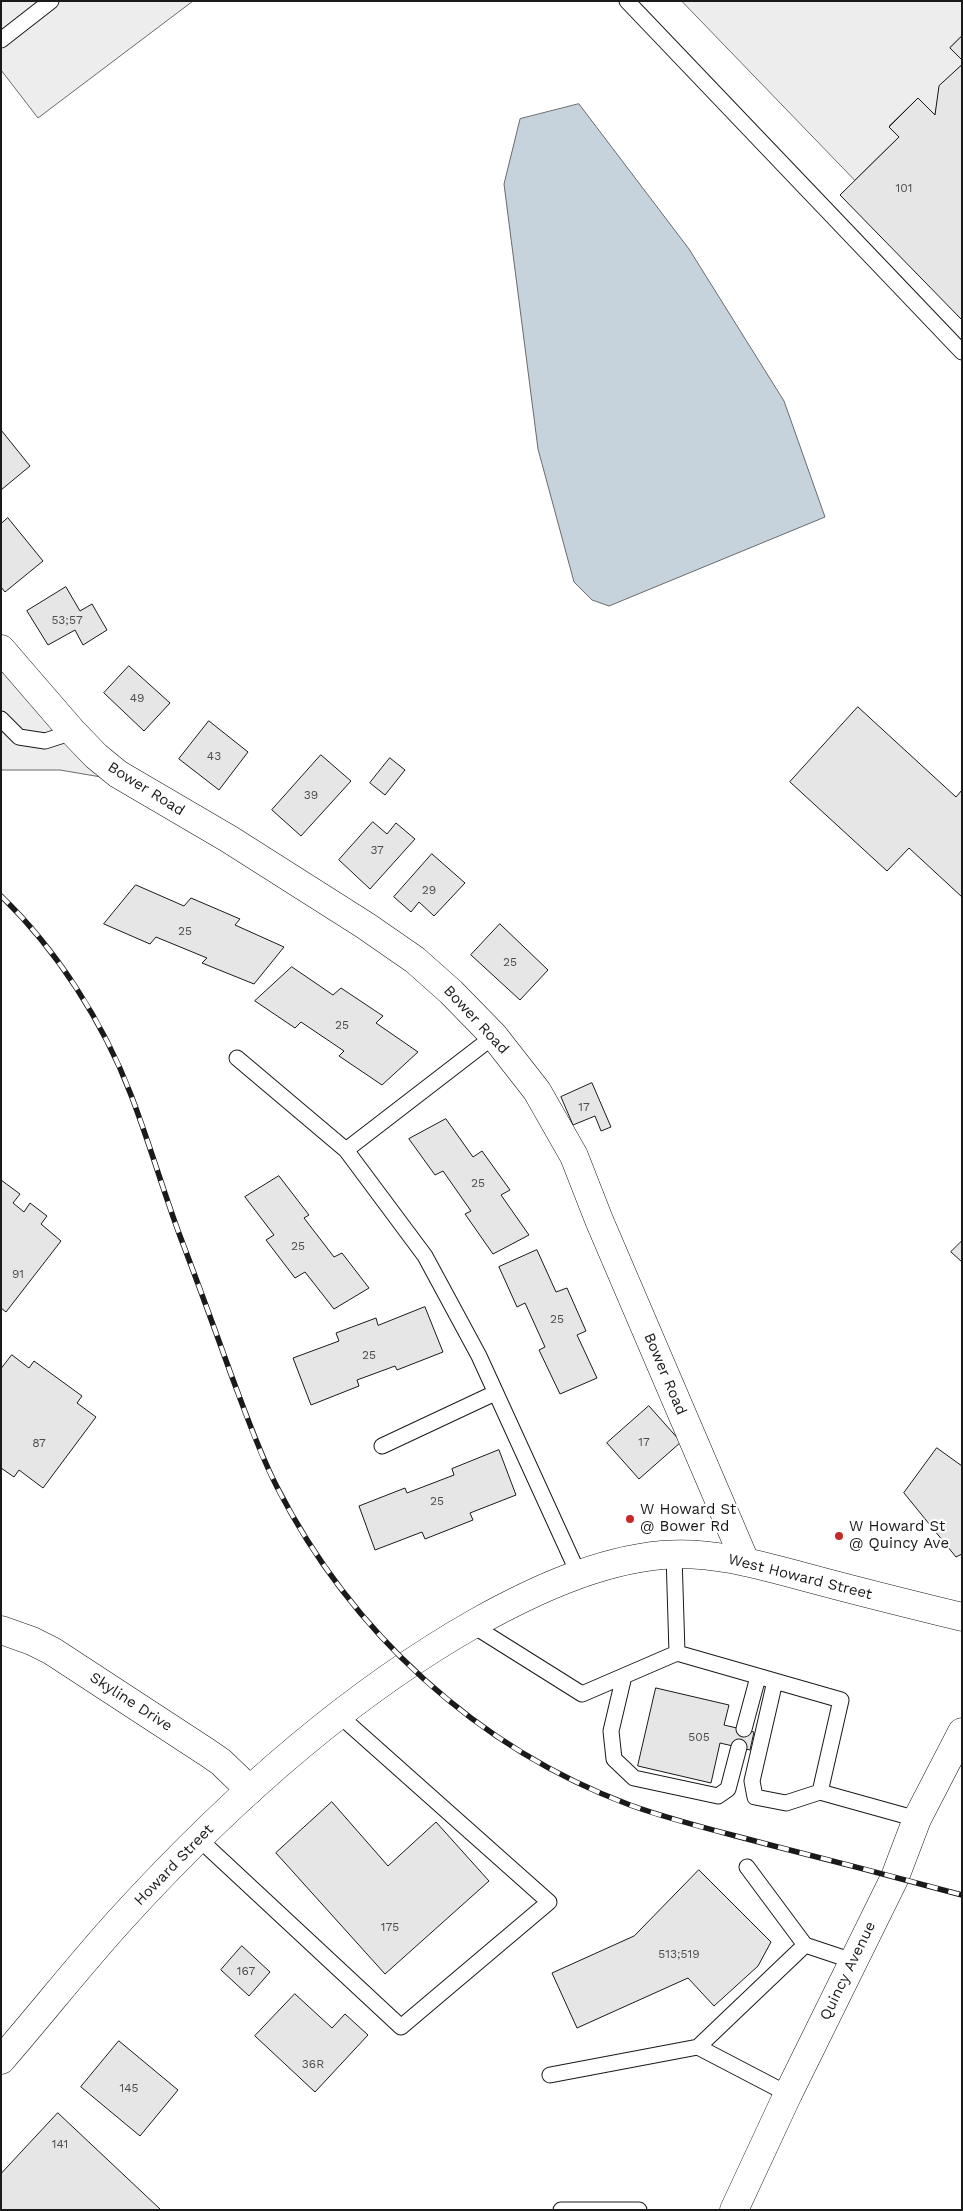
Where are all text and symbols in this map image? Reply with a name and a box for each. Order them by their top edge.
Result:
house number: 101 [896,181,912,195]
house number: 53;57 [51,613,83,627]
house number: 49 [130,691,144,705]
house number: 43 [207,749,221,763]
street label: Bower Road [104,758,188,820]
house number: 39 [304,788,318,802]
house number: 37 [370,843,384,857]
house number: 29 [422,883,436,897]
house number: 25 [178,924,192,938]
house number: 25 [503,955,517,969]
street label: Bower Road [440,982,512,1058]
house number: 25 [335,1018,349,1032]
house number: 17 [578,1100,590,1114]
house number: 25 [471,1176,485,1190]
house number: 25 [291,1239,305,1253]
house number: 91 [12,1267,24,1281]
house number: 25 [550,1312,564,1326]
street label: Bower Road [640,1330,690,1418]
house number: 25 [362,1348,376,1362]
house number: 17 [638,1435,650,1449]
house number: 87 [32,1436,46,1450]
house number: 25 [430,1494,444,1508]
place label: W Howard St @ Bower Rd [640,1501,736,1536]
marker: W Howard St @ Bower Rd [624,1513,636,1525]
place label: W Howard St @ Quincy Ave [849,1518,949,1553]
marker: W Howard St @ Quincy Ave [833,1530,845,1542]
street label: West Howard Street [726,1550,874,1604]
street label: Skyline Drive [86,1669,176,1735]
house number: 505 [688,1730,710,1744]
street label: Howard Street [131,1821,217,1909]
street label: Quincy Avenue [816,1919,880,2023]
house number: 175 [381,1920,399,1934]
house number: 513;519 [658,1947,700,1961]
house number: 167 [237,1964,255,1978]
house number: 36R [302,2057,324,2071]
house number: 145 [120,2081,138,2095]
house number: 141 [52,2137,68,2151]

